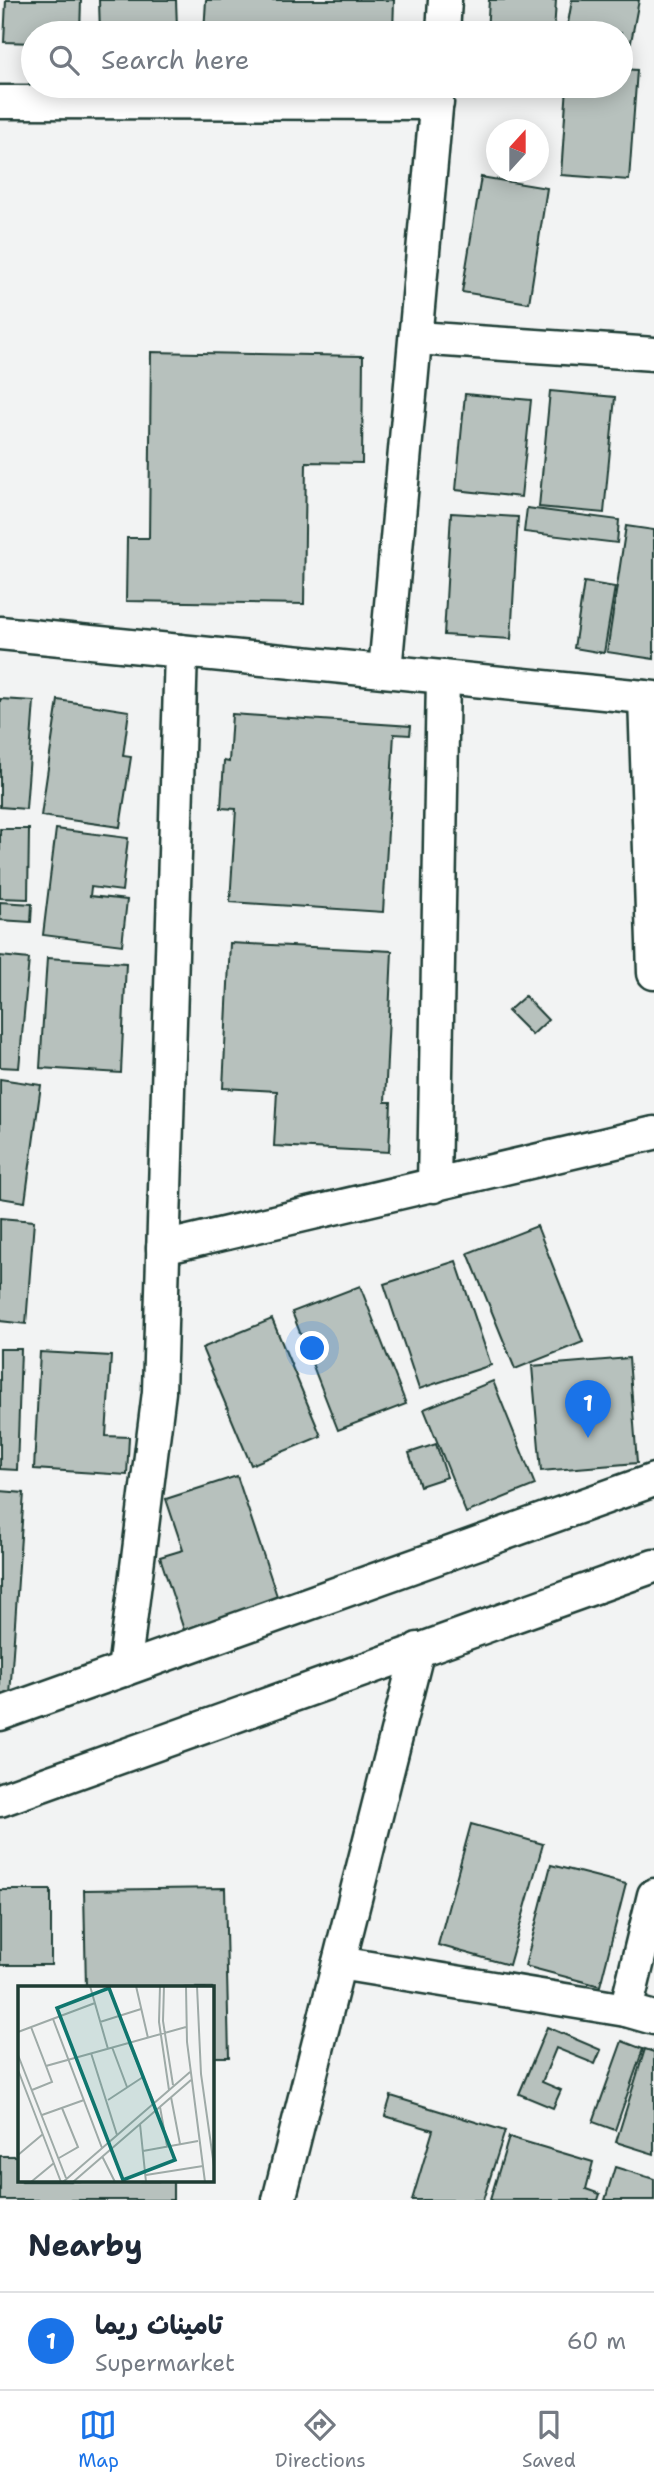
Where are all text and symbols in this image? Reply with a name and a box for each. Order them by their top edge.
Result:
search box [21,21,633,98]
icon: search [45,41,83,79]
text: Search here [101,42,250,77]
north arrow [486,119,549,182]
your location [295,1331,329,1365]
pin: 1 [565,1380,611,1438]
inset map [18,1986,214,2182]
text: Nearby [28,2225,143,2266]
text: تاميناث ريما [95,2307,223,2342]
text: 1 [46,2326,56,2356]
text: 60 m [567,2326,626,2356]
text: Supermarket [95,2348,235,2378]
tab: Map [78,2406,119,2473]
tab: Directions [275,2406,366,2473]
tab: Saved [522,2406,576,2473]

